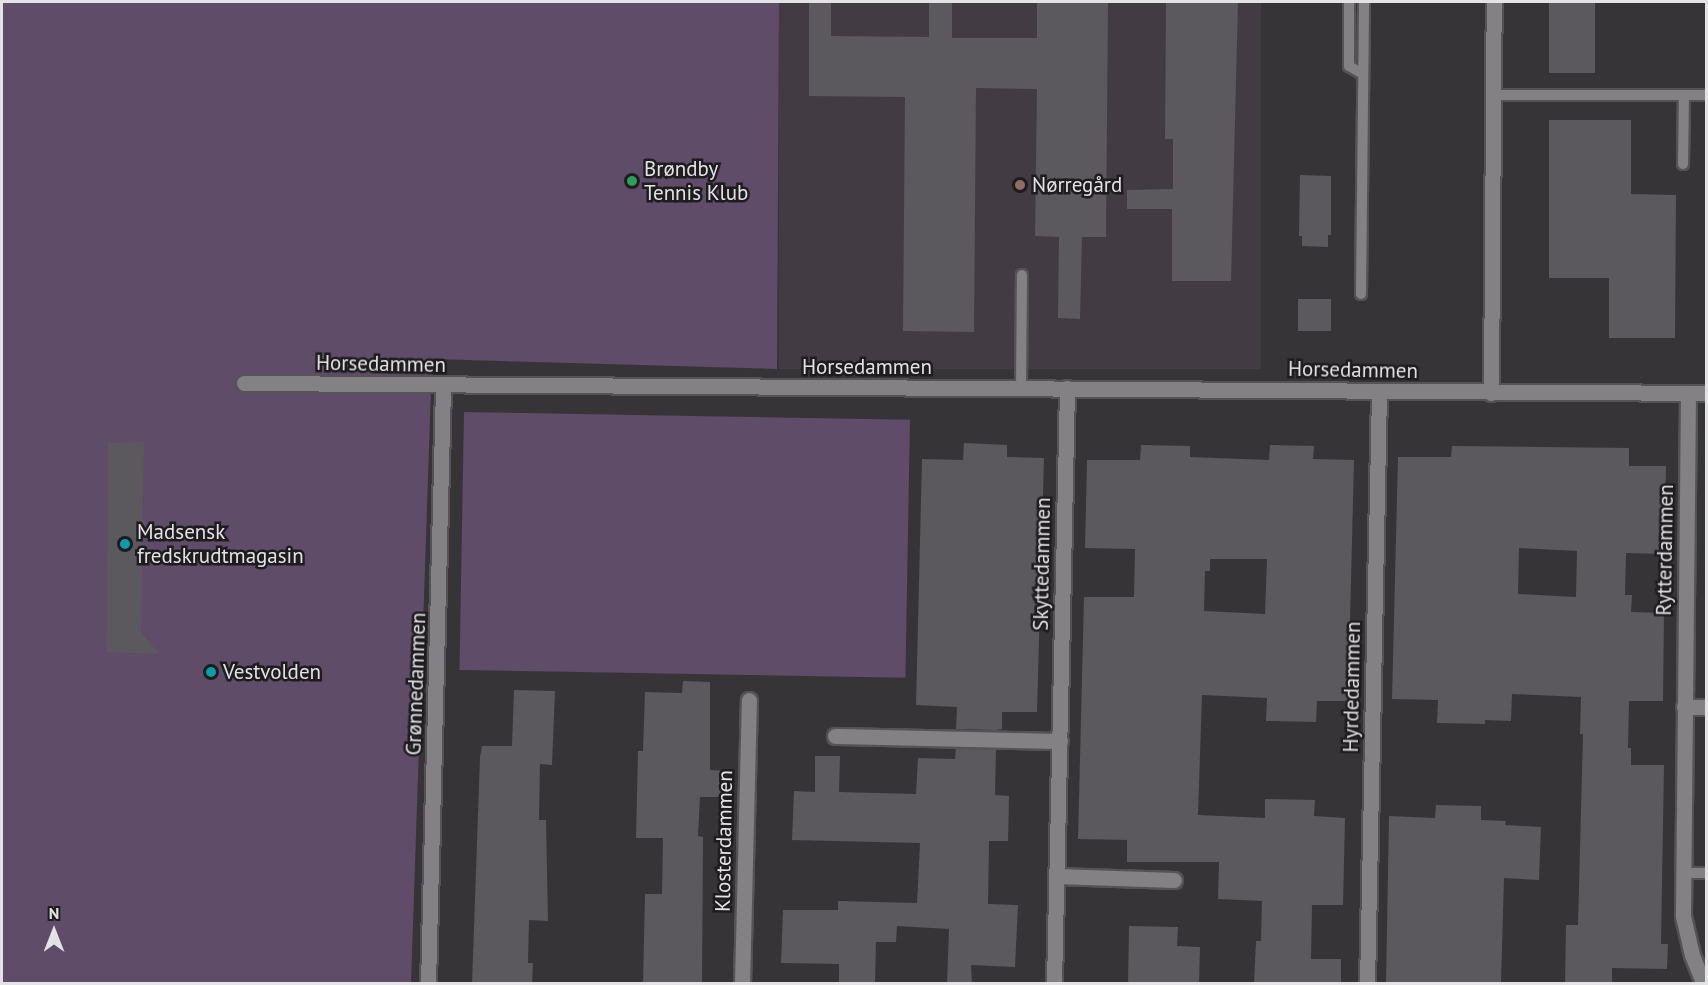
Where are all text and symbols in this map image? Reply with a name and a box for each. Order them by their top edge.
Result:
place label: Brøndby Tennis Klub [644,156,748,206]
place label: Nørregård [1032,172,1122,198]
marker: Brøndby Tennis Klub [625,174,639,188]
marker: Nørregård [1013,178,1027,192]
street label: Horsedammen [316,350,446,378]
street label: Horsedammen [802,354,932,380]
street label: Horsedammen [1288,356,1418,384]
street label: Rytterdammen [1651,484,1679,616]
street label: Skyttedammen [1028,497,1056,631]
place label: Madsensk fredskrudtmagasin [137,519,304,569]
marker: Madsensk fredskrudtmagasin [118,537,132,551]
street label: Grønnedammen [401,612,431,756]
street label: Hyrdedammen [1338,621,1366,753]
place label: Vestvolden [223,659,321,685]
marker: Vestvolden [204,665,218,679]
street label: Klosterdammen [710,770,738,912]
north arrow [24,901,84,961]
text: N [49,903,59,923]

